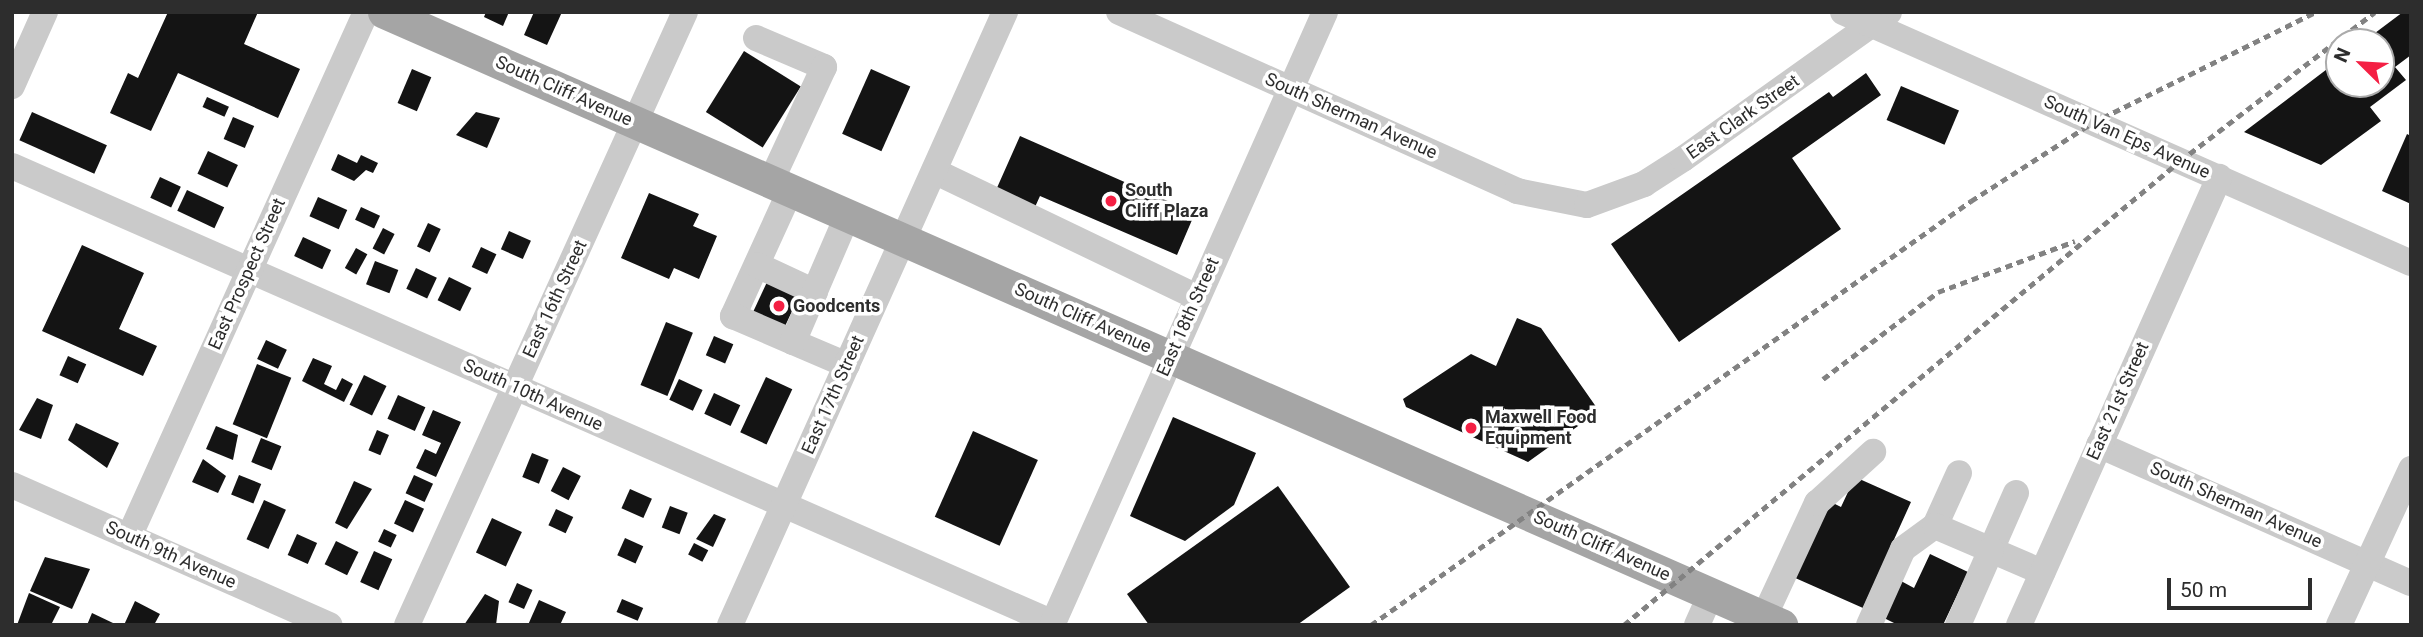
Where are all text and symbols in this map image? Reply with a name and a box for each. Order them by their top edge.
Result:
north arrow [2325,28,2395,98]
text: N [2329,44,2355,66]
street label: South Cliff Avenue [492,51,636,131]
street label: South Sherman Avenue [1262,68,1440,164]
street label: East Clark Street [1682,70,1804,164]
street label: South Van Eps Avenue [2041,91,2213,183]
place label: South Cliff Plaza [1125,180,1208,222]
marker: South Cliff Plaza [1103,193,1119,209]
street label: East Prospect Street [204,195,290,353]
street label: East 16th Street [518,237,592,361]
street label: East 18th Street [1152,254,1224,380]
street label: South Cliff Avenue [1011,278,1155,358]
place label: Goodcents [793,295,880,317]
marker: Goodcents [771,298,787,314]
street label: East 17th Street [797,332,869,458]
street label: East 21st Street [2082,339,2154,463]
street label: South 10th Avenue [460,355,606,435]
place label: Maxwell Food Equipment [1485,407,1597,450]
marker: Maxwell Food Equipment [1463,420,1479,436]
street label: South Sherman Avenue [2147,457,2325,553]
street label: South Cliff Avenue [1530,506,1674,586]
street label: South 9th Avenue [102,517,240,593]
scale bar [2171,564,2316,608]
text: 50 m [2180,578,2227,602]

